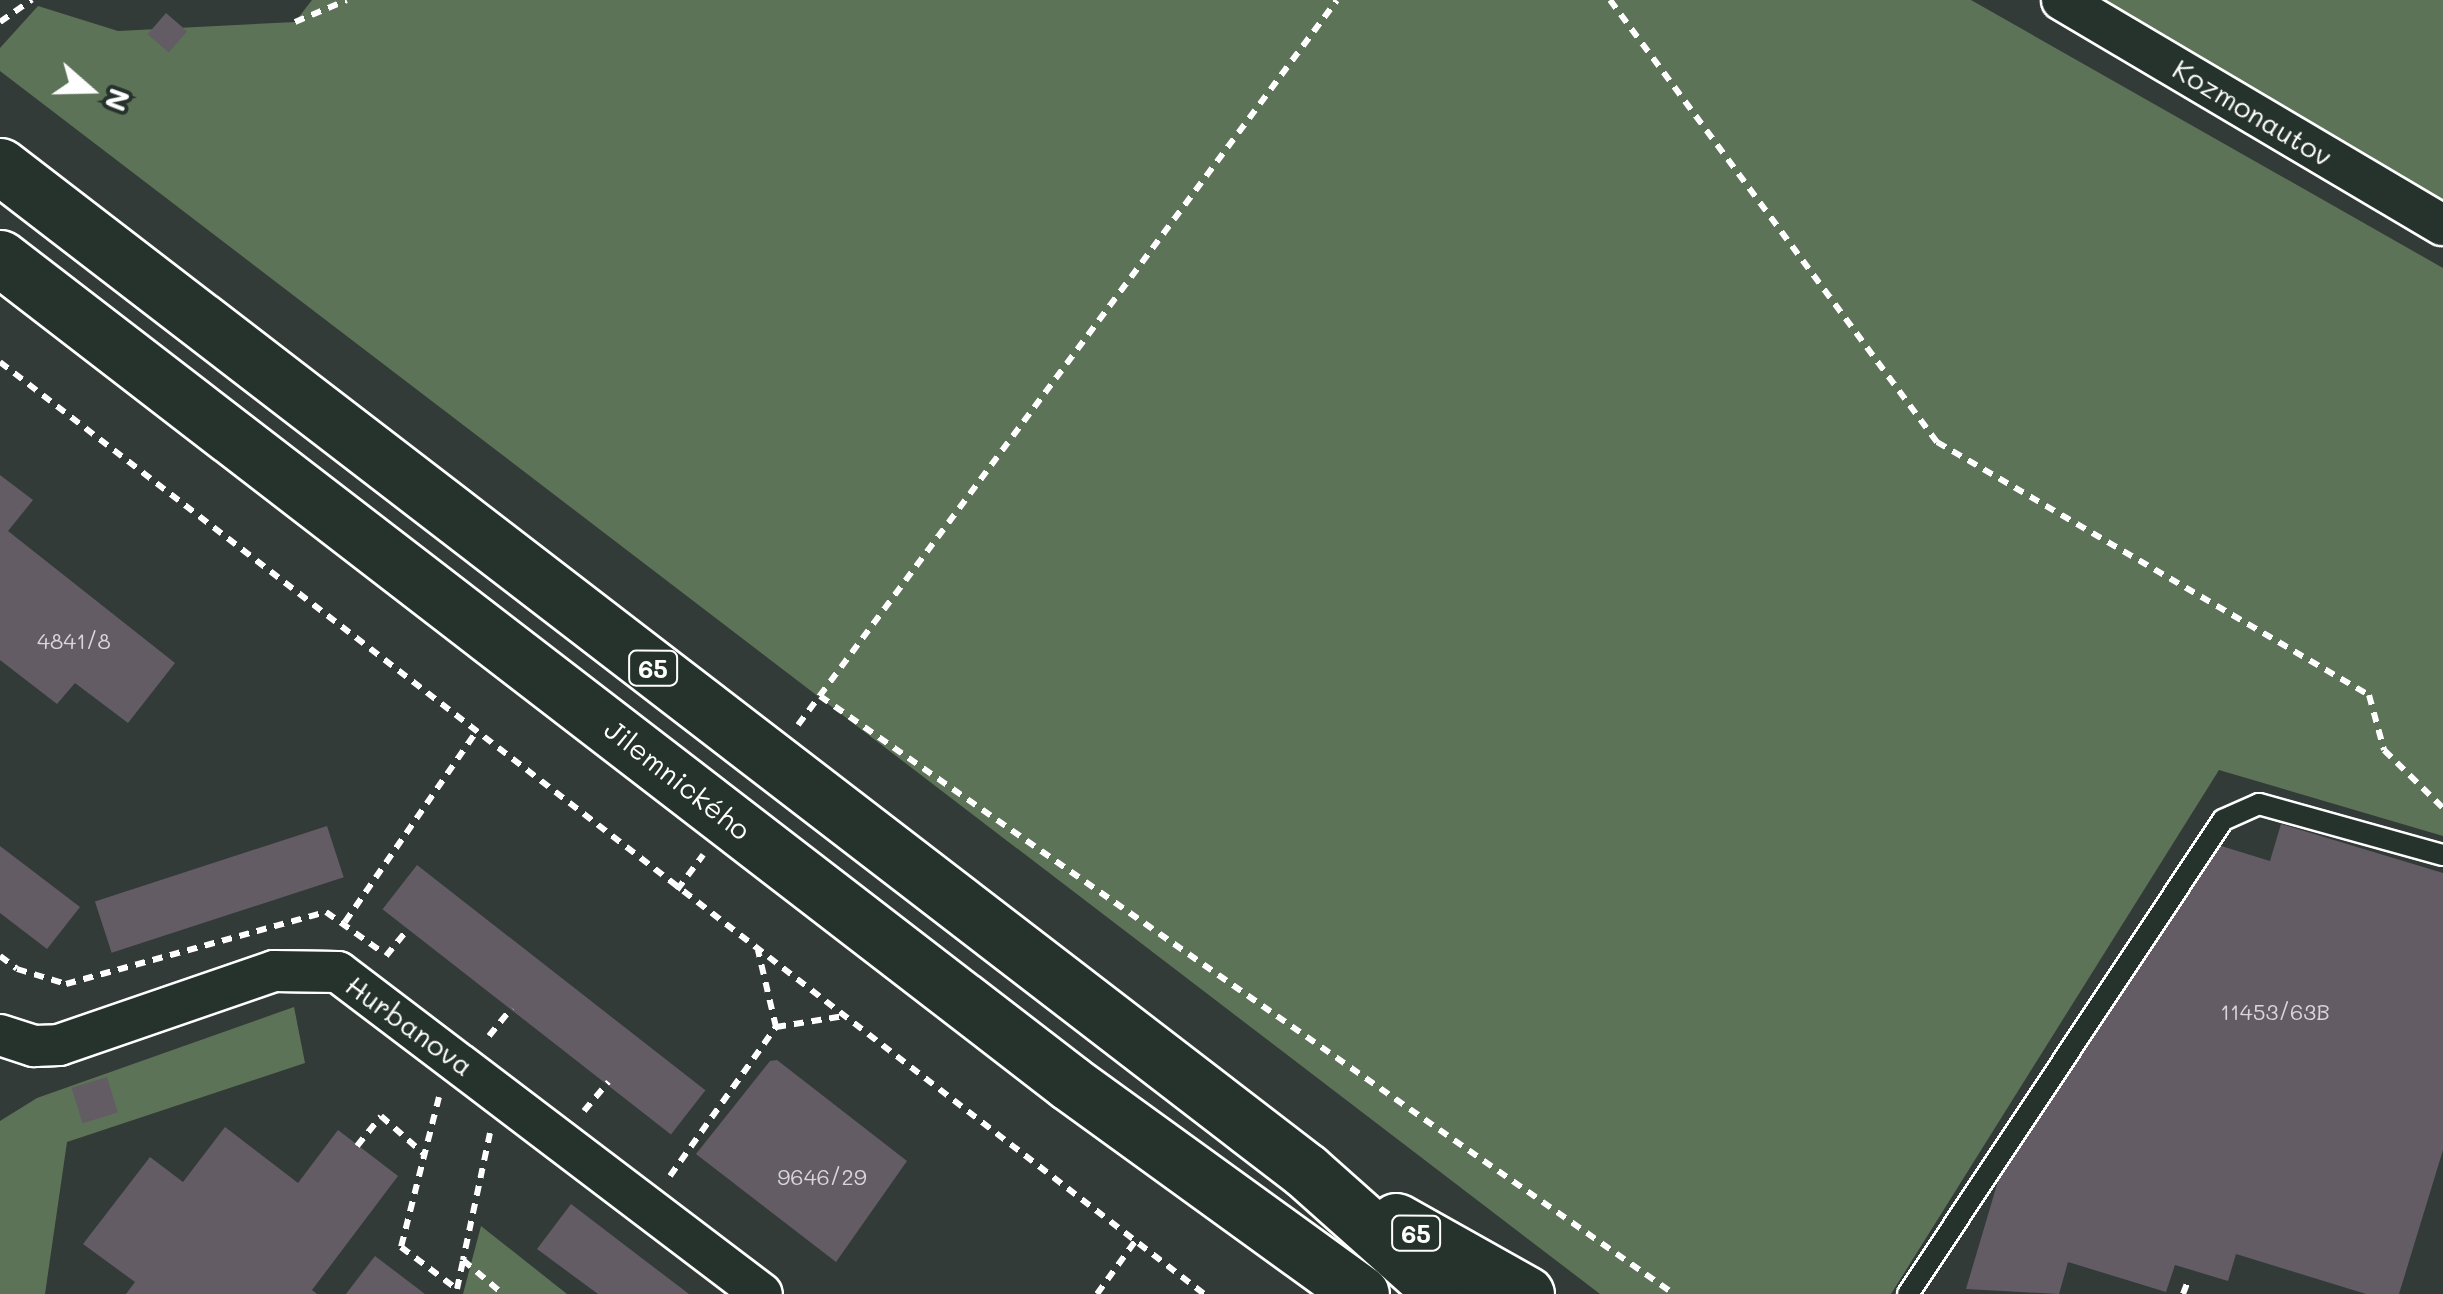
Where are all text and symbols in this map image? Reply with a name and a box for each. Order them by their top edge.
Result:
north arrow [40,40,140,140]
street label: Kozmonautov [2167,51,2339,173]
text: N [98,84,139,116]
house number: 4841/8 [37,628,111,654]
road number: 65 [628,648,678,688]
street label: Jilemnického [598,712,758,846]
street label: Hurbanova [340,968,480,1082]
house number: 11453/63B [2220,999,2330,1025]
house number: 9646/29 [777,1164,867,1190]
road number: 65 [1391,1213,1441,1253]

